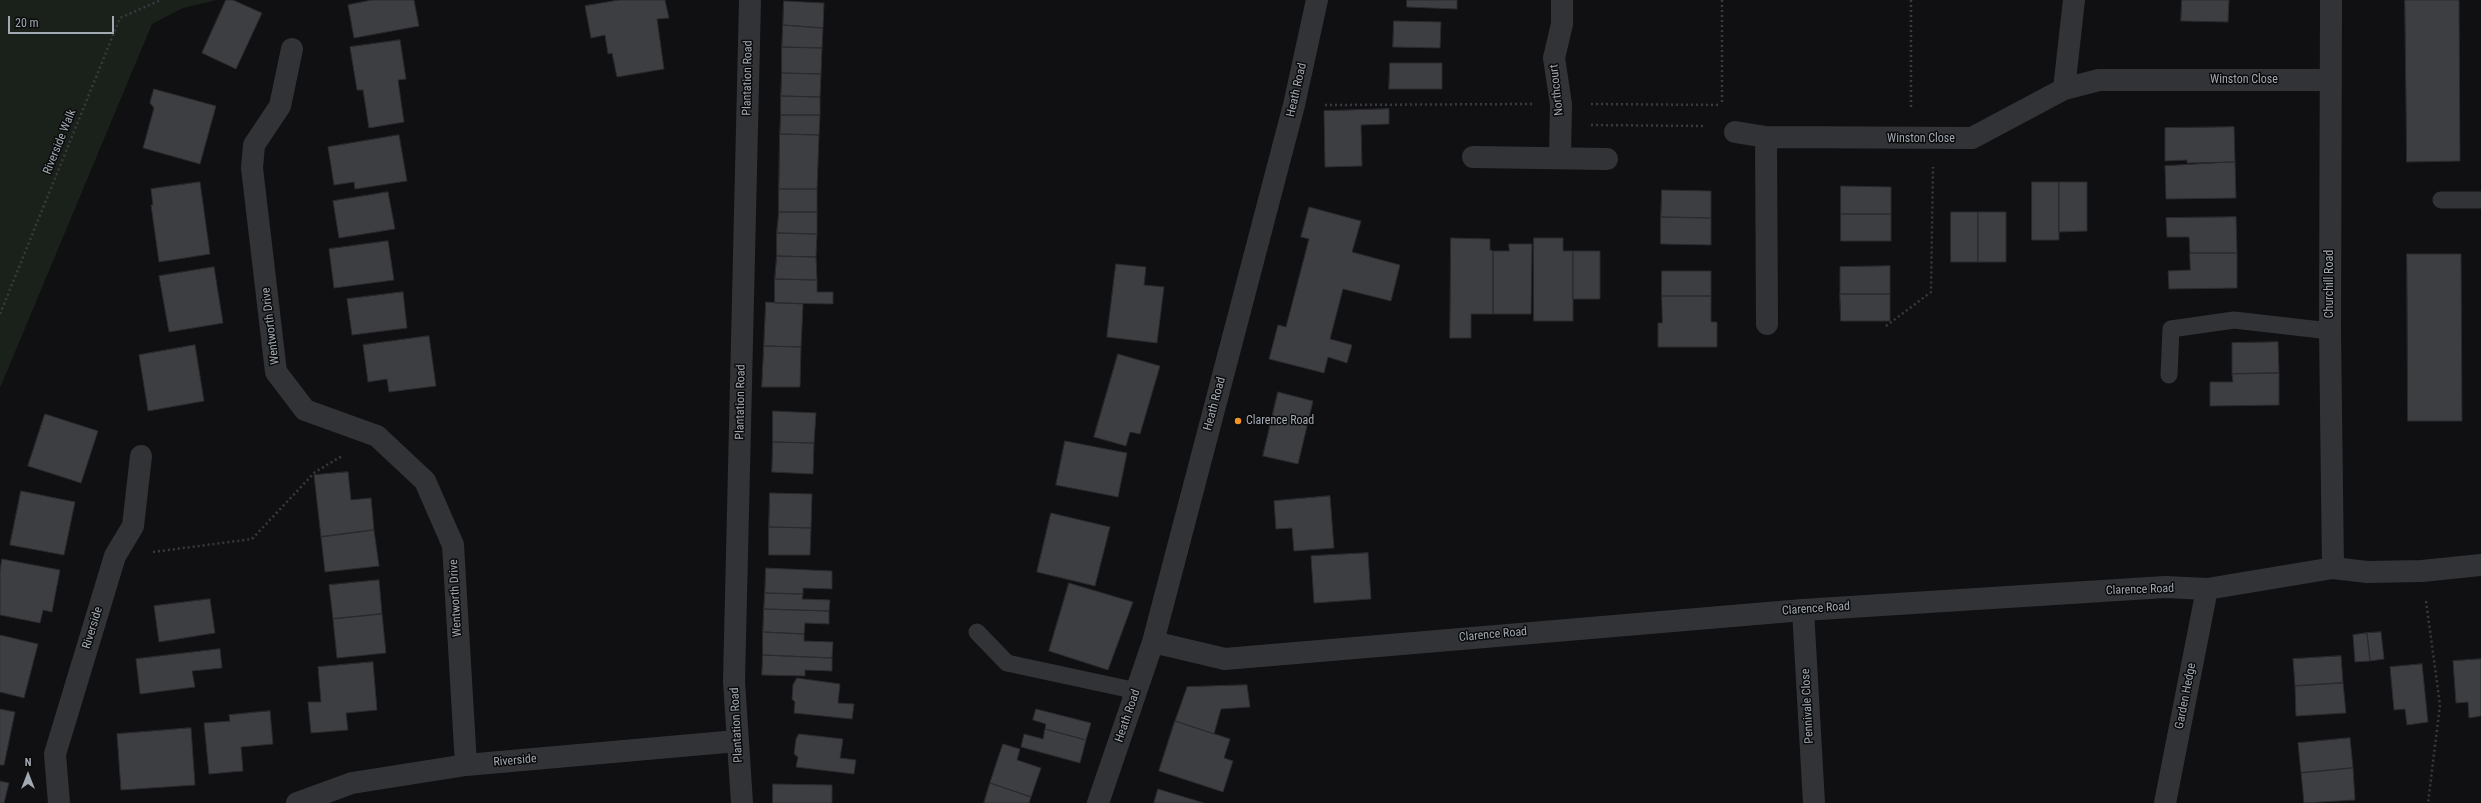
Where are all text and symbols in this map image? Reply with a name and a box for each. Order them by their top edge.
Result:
scale bar [10,8,116,34]
text: 20 m [15,16,39,30]
street label: Plantation Road [740,40,756,116]
street label: Heath Road [1284,62,1310,118]
street label: Northcourt [1547,64,1567,116]
street label: Winston Close [2210,73,2278,87]
street label: Riverside Walk [40,107,80,177]
street label: Winston Close [1887,132,1955,146]
street label: Churchill Road [2323,250,2337,318]
street label: Wentworth Drive [259,287,283,365]
street label: Plantation Road [733,364,749,440]
street label: Heath Road [1201,376,1229,432]
place label: Clarence Road [1246,414,1314,428]
marker: Clarence Road [1233,416,1243,426]
street label: Wentworth Drive [447,559,465,637]
street label: Clarence Road [2106,582,2174,598]
street label: Clarence Road [1781,599,1851,619]
street label: Riverside [80,605,106,651]
street label: Clarence Road [1458,625,1528,645]
street label: Garden Hedge [2173,662,2199,730]
street label: Pennivale Close [1799,668,1817,744]
street label: Plantation Road [728,687,746,763]
street label: Heath Road [1112,688,1144,744]
street label: Riverside [493,752,537,770]
north arrow [8,755,48,795]
text: N [25,756,31,769]

